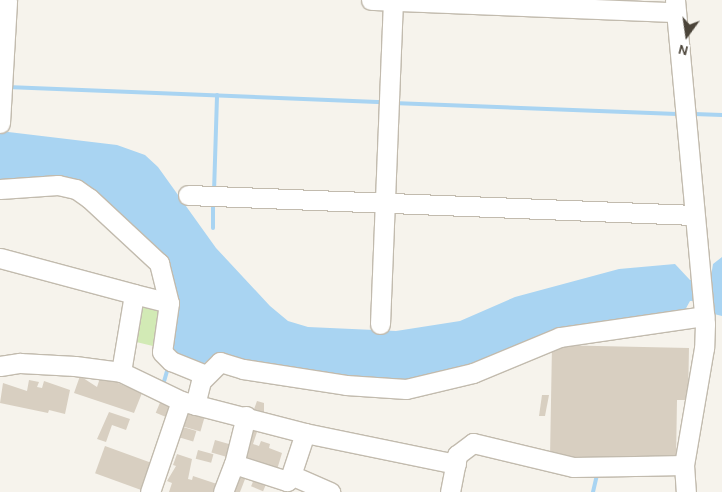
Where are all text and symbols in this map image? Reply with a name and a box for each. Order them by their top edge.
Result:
north arrow [662,10,712,60]
text: N [676,41,690,60]

